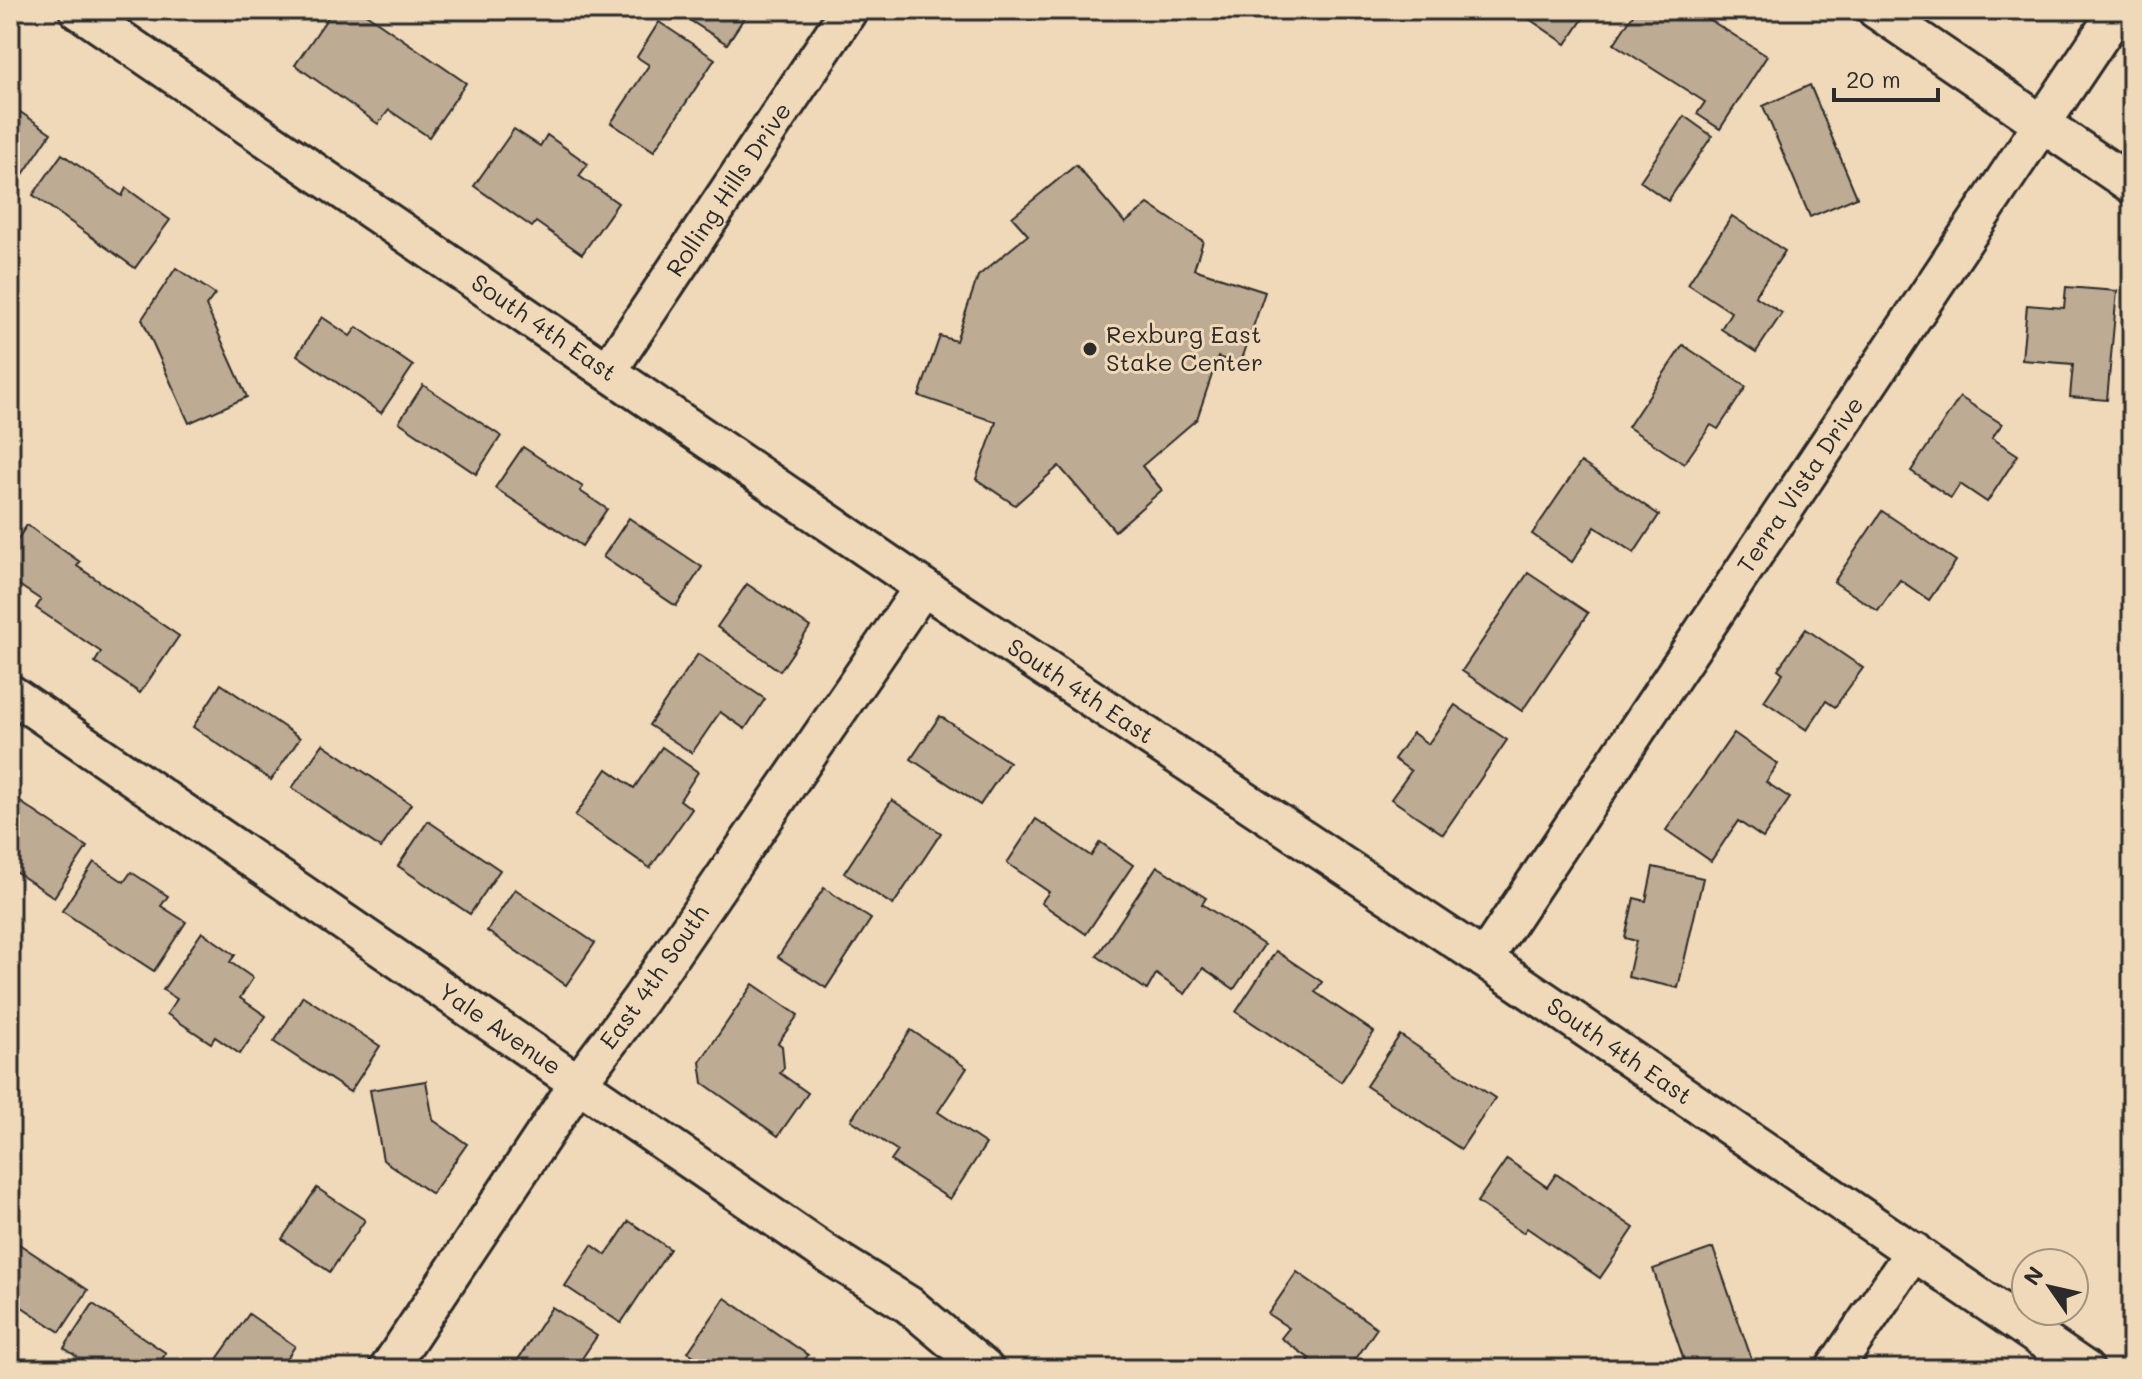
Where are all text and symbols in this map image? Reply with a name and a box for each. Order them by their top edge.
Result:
scale bar [1834,52,1938,102]
text: 20 m [1846,63,1901,94]
street label: Rolling Hills Drive [658,96,797,282]
street label: South 4th East [466,266,623,387]
place label: Rexburg East Stake Center [1106,318,1263,377]
marker: Rexburg East Stake Center [1081,340,1099,358]
street label: Terra Vista Drive [1729,390,1870,579]
street label: South 4th East [1002,630,1160,750]
street label: East 4th South [592,898,715,1055]
street label: Yale Avenue [433,975,568,1081]
street label: South 4th East [1541,989,1699,1111]
north arrow [2010,1247,2090,1327]
text: N [2016,1261,2050,1291]

